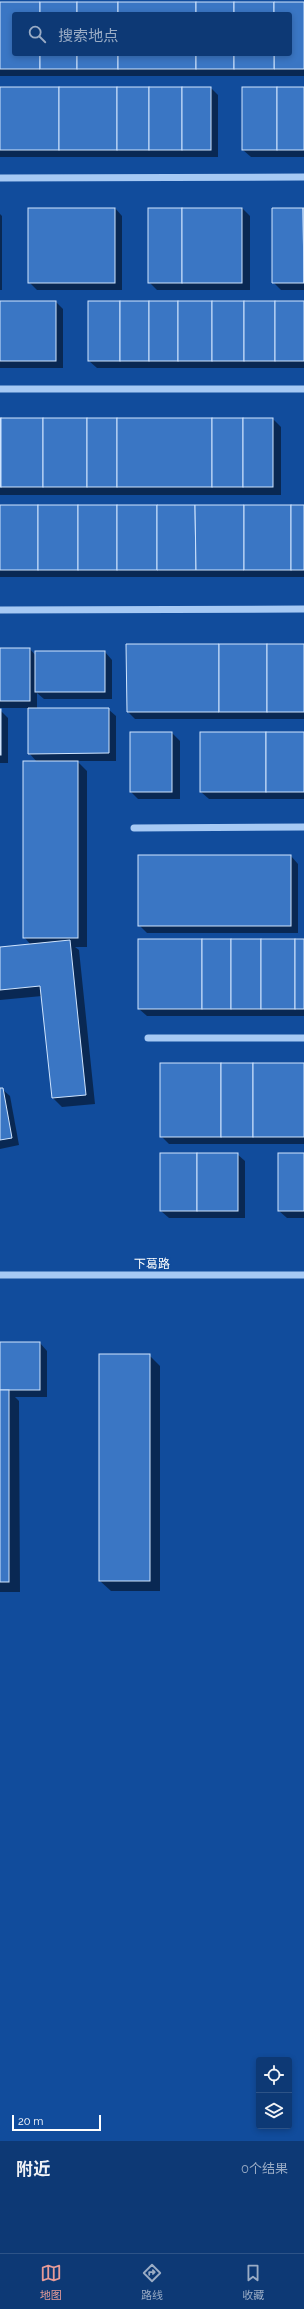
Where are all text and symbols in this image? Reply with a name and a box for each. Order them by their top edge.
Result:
search box [12,12,292,56]
icon: search [26,23,48,45]
text: 搜索地点 [58,27,118,45]
street label: 下葛路 [134,1257,170,1271]
map controls [256,2057,292,2129]
button: locate [256,2057,292,2093]
button: layers [256,2093,292,2129]
scale bar [12,2113,101,2132]
text: 20 m [18,2115,43,2128]
text: 附近 [16,2159,50,2179]
text: 0个结果 [241,2161,288,2176]
tab: 地图 [40,2262,62,2302]
tab: 路线 [141,2262,163,2302]
tab: 收藏 [242,2262,264,2302]

